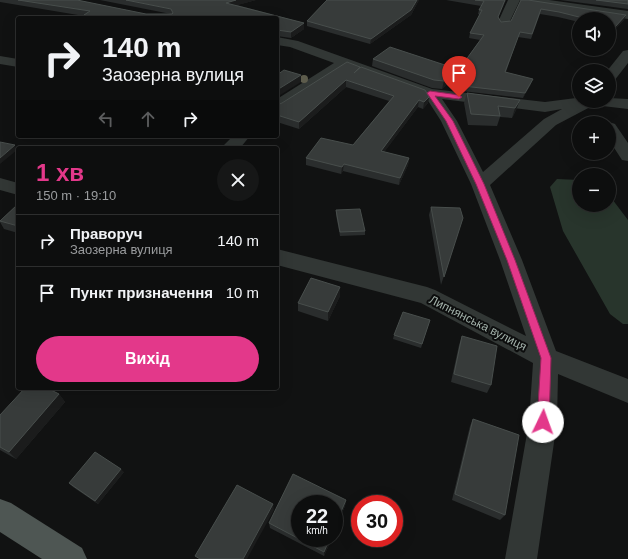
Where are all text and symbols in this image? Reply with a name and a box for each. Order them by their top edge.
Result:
map controls [572,12,616,212]
button: sound [572,12,616,56]
icon: right [36,32,88,84]
text: 140 m [102,32,181,63]
pin [442,56,476,97]
icon: arrive [448,62,470,84]
button: layers [572,64,616,108]
text: Заозерна вулиця [102,65,244,85]
icon: left [95,108,117,130]
icon: ahead [137,108,159,130]
icon: right [179,108,201,130]
button: + [572,116,616,160]
text: 1 хв [36,159,84,186]
button: close [217,159,259,201]
button: − [572,168,616,212]
text: 150 m · 19:10 [36,188,116,203]
text: Праворуч [70,225,143,242]
icon: right [36,230,58,252]
text: 140 m [217,232,259,249]
text: Заозерна вулиця [70,242,173,257]
icon: arrive [36,282,58,304]
text: Пункт призначення [70,284,213,301]
text: 10 m [226,284,259,301]
street label: Липнянська вулиця [427,292,529,354]
button: Вихід [36,336,259,382]
position arrow [522,401,564,443]
speed limit sign: 30 [351,495,403,547]
text: 22 [306,505,328,527]
text: km/h [306,525,328,536]

